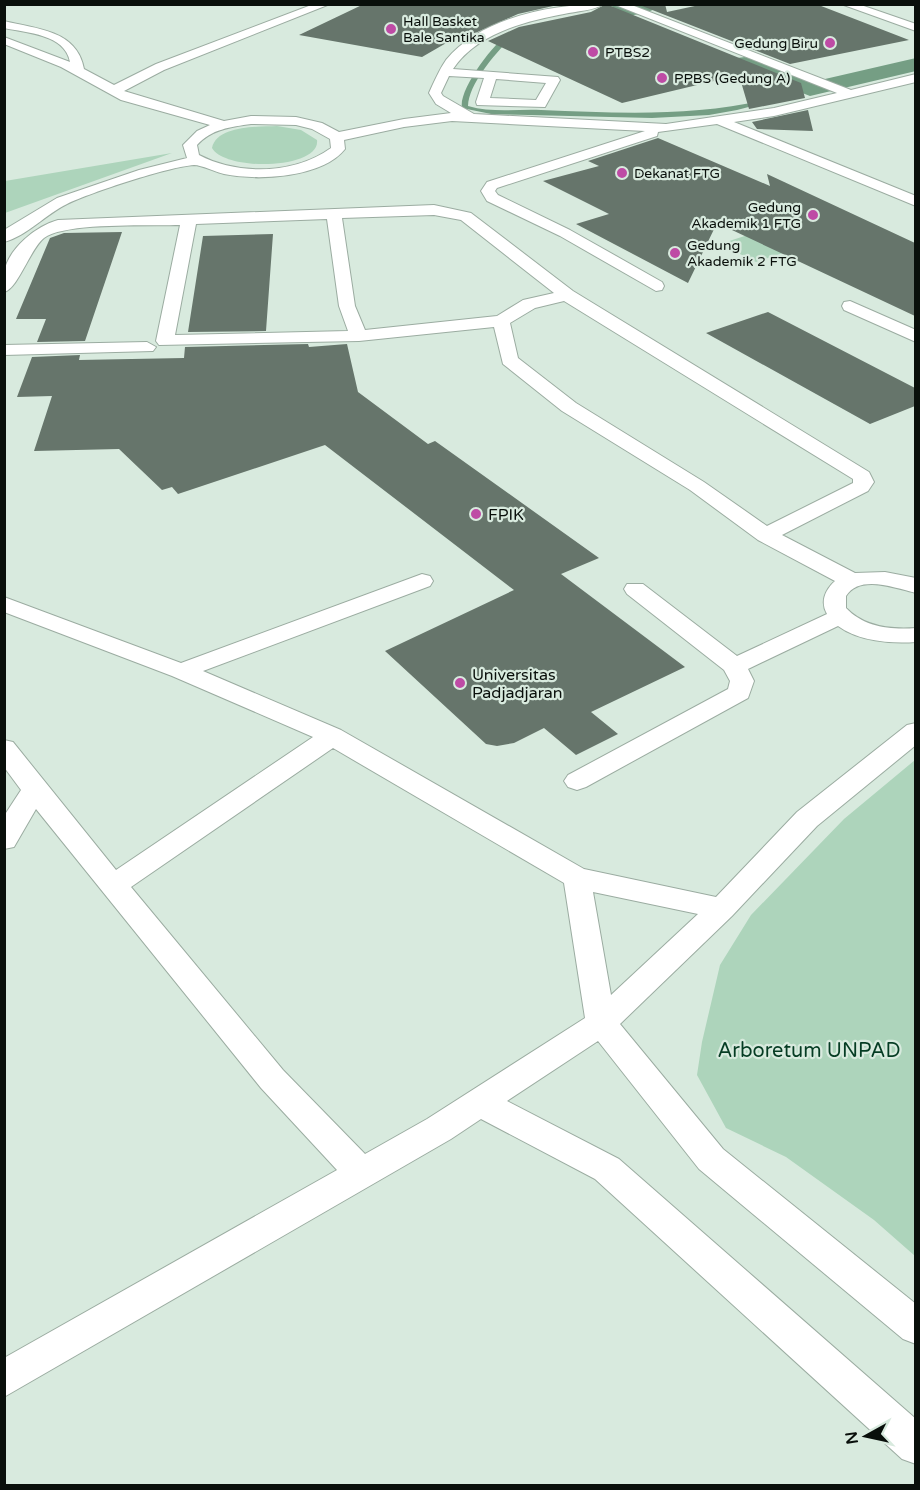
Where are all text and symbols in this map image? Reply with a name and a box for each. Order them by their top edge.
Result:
place label: Hall Basket Bale Santika [403,13,485,46]
marker: Hall Basket Bale Santika [384,22,398,36]
place label: Gedung Biru [734,35,818,52]
marker: Gedung Biru [823,36,837,50]
place label: PTBS2 [605,44,650,61]
marker: PTBS2 [586,45,600,59]
place label: PPBS (Gedung A) [674,70,790,87]
marker: PPBS (Gedung A) [655,71,669,85]
place label: Dekanat FTG [634,165,720,182]
marker: Dekanat FTG [615,166,629,180]
place label: Gedung Akademik 1 FTG [691,199,801,232]
marker: Gedung Akademik 1 FTG [806,208,820,222]
place label: Gedung Akademik 2 FTG [687,237,797,270]
marker: Gedung Akademik 2 FTG [668,246,682,260]
place label: FPIK [488,505,524,525]
marker: FPIK [469,507,483,521]
place label: Universitas Padjadjaran [472,665,563,703]
marker: Universitas Padjadjaran [453,676,467,690]
park label: Arboretum UNPAD [717,1039,901,1063]
north arrow [836,1406,896,1466]
text: N [841,1430,863,1446]

